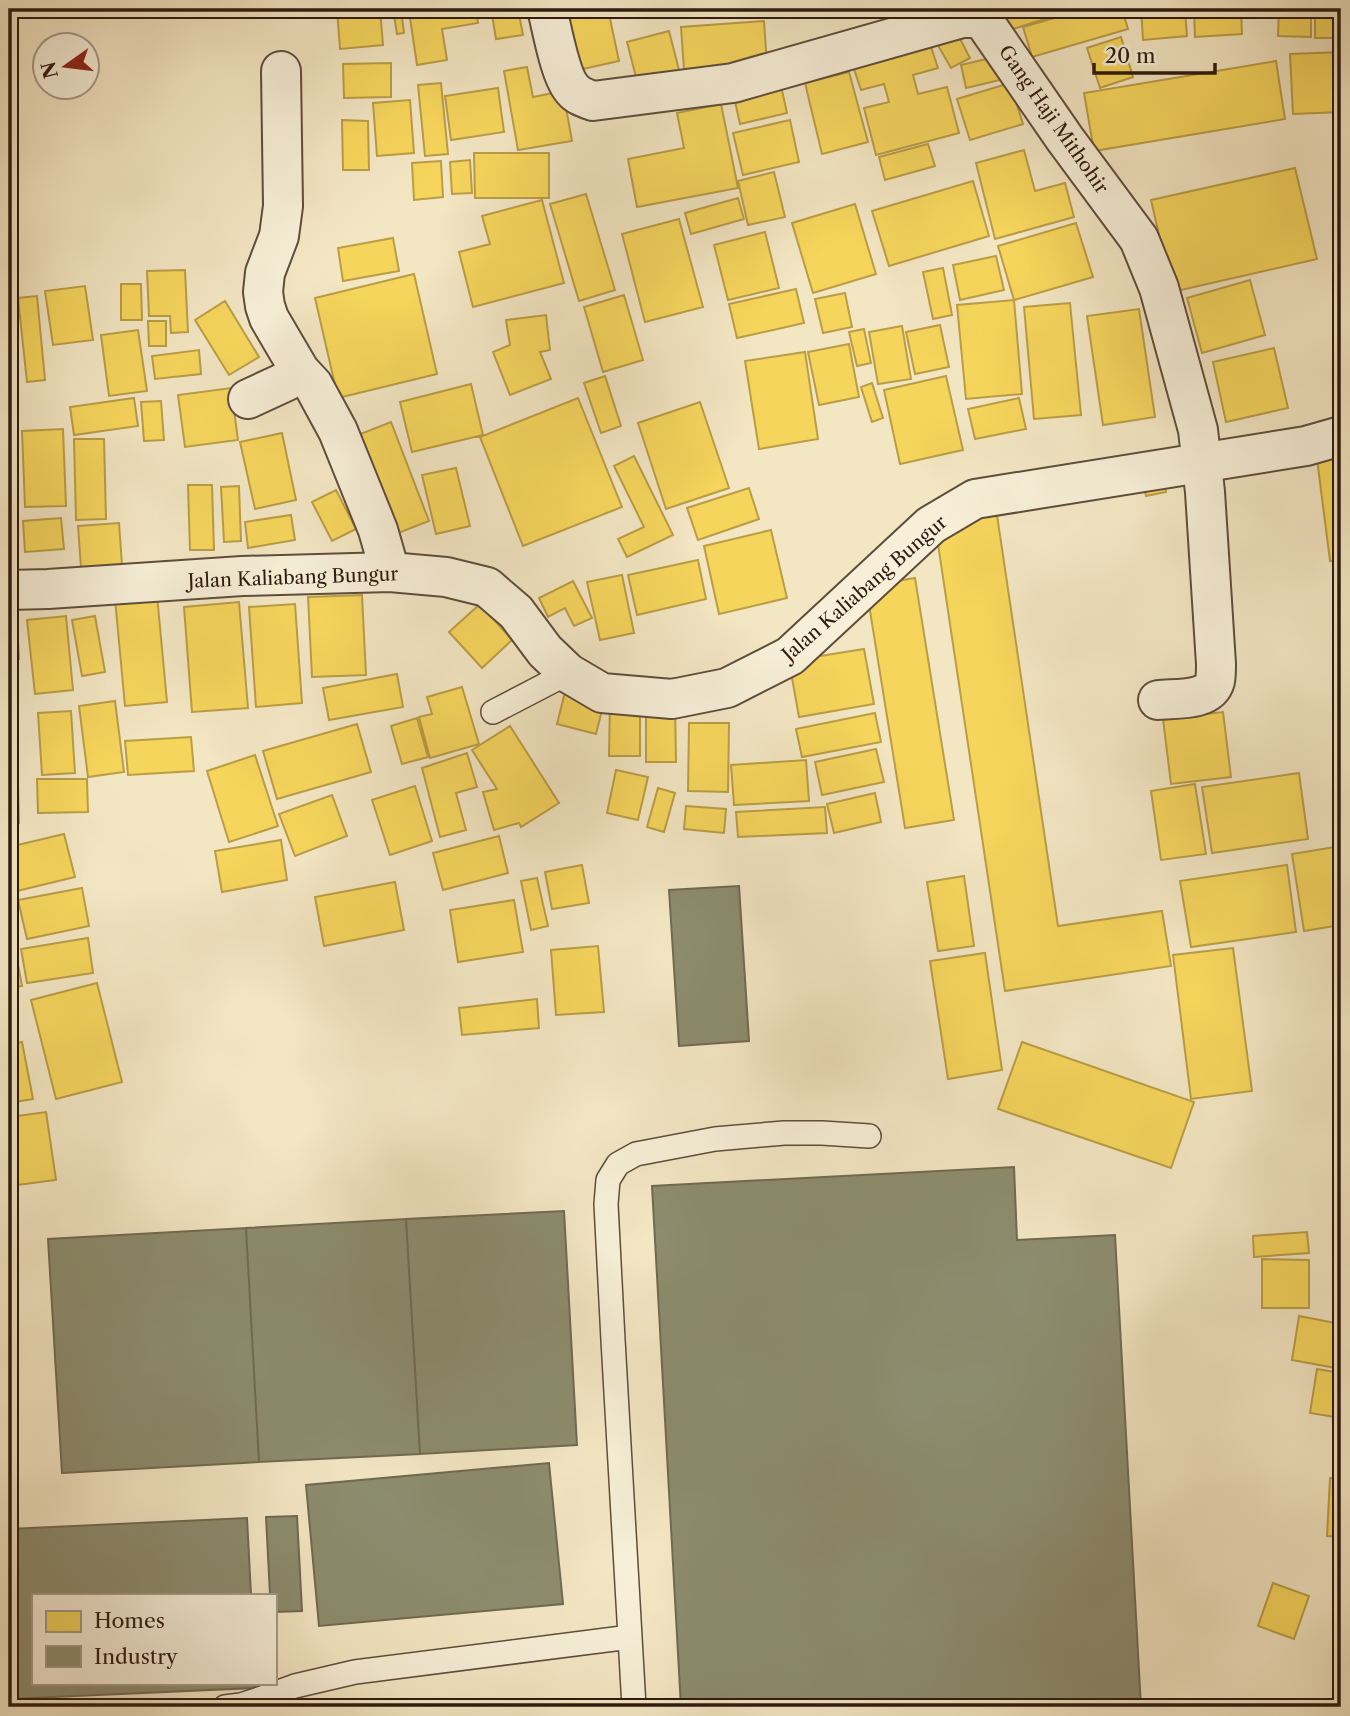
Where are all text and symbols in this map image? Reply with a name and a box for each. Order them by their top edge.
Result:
north arrow [32,32,102,102]
scale bar [1094,32,1215,76]
street label: Gang Haji Mithohir [994,41,1113,198]
text: 20 m [1105,43,1156,68]
text: N [37,59,63,81]
street label: Jalan Kaliabang Bungur [775,511,951,668]
street label: Jalan Kaliabang Bungur [184,562,399,593]
legend [32,1594,276,1684]
text: Homes [94,1608,165,1633]
text: Industry [94,1644,178,1669]

